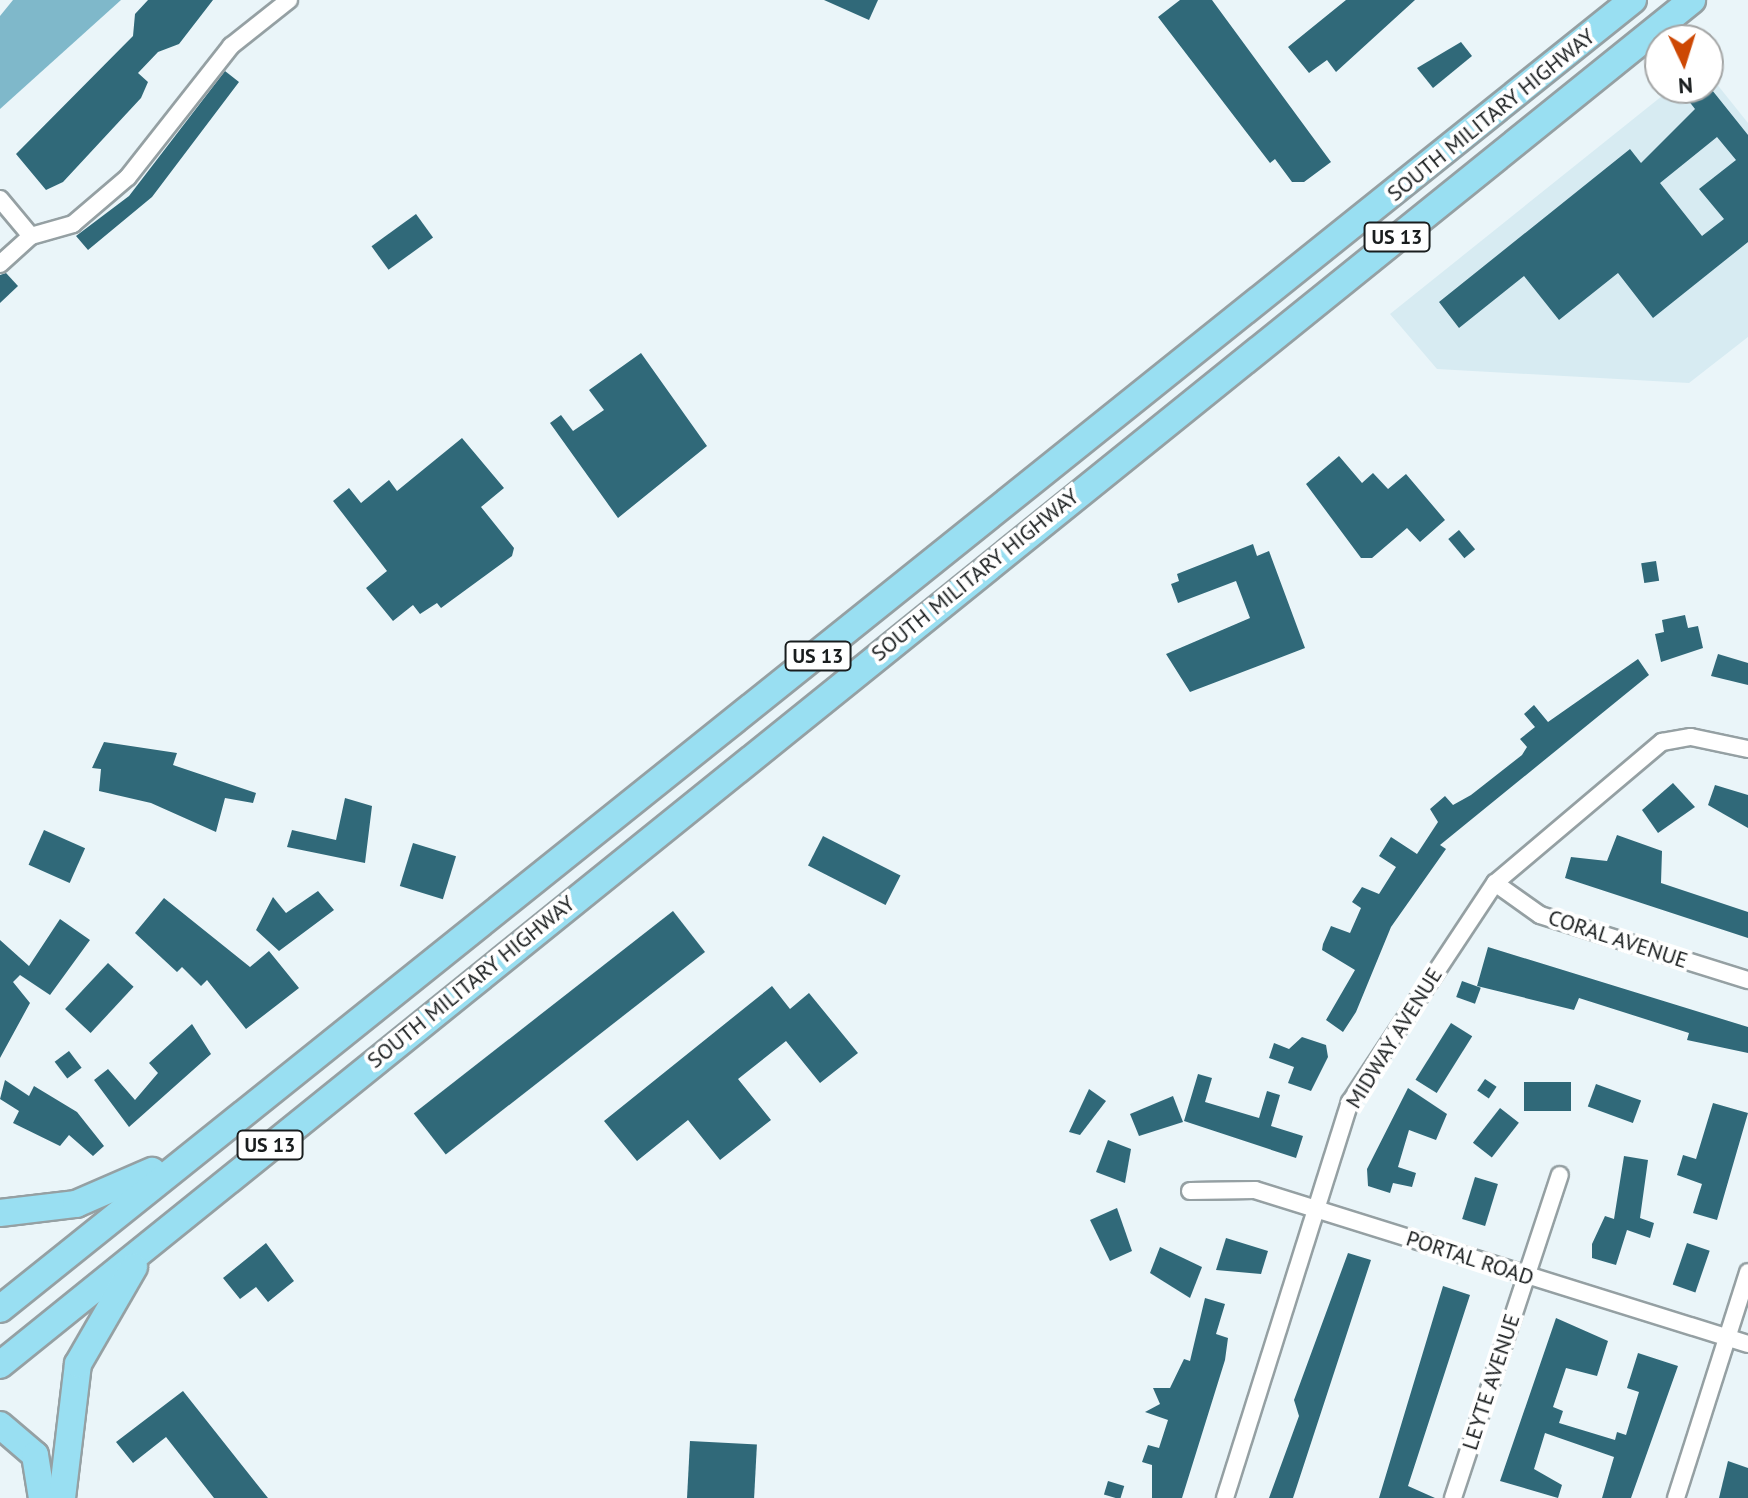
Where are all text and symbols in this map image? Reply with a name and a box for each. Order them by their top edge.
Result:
street label: SOUTH MILITARY HIGHWAY [1382,23,1600,207]
north arrow [1644,24,1724,104]
text: N [1677,71,1694,100]
road number: US 13 [1363,221,1431,253]
street label: SOUTH MILITARY HIGHWAY [866,483,1084,667]
road number: US 13 [784,640,852,672]
street label: SOUTH MILITARY HIGHWAY [362,890,580,1074]
street label: CORAL AVENUE [1544,904,1692,974]
street label: MIDWAY AVENUE [1340,962,1448,1114]
road number: US 13 [236,1129,304,1161]
street label: PORTAL ROAD [1402,1225,1538,1291]
street label: LEYTE AVENUE [1456,1310,1526,1454]

